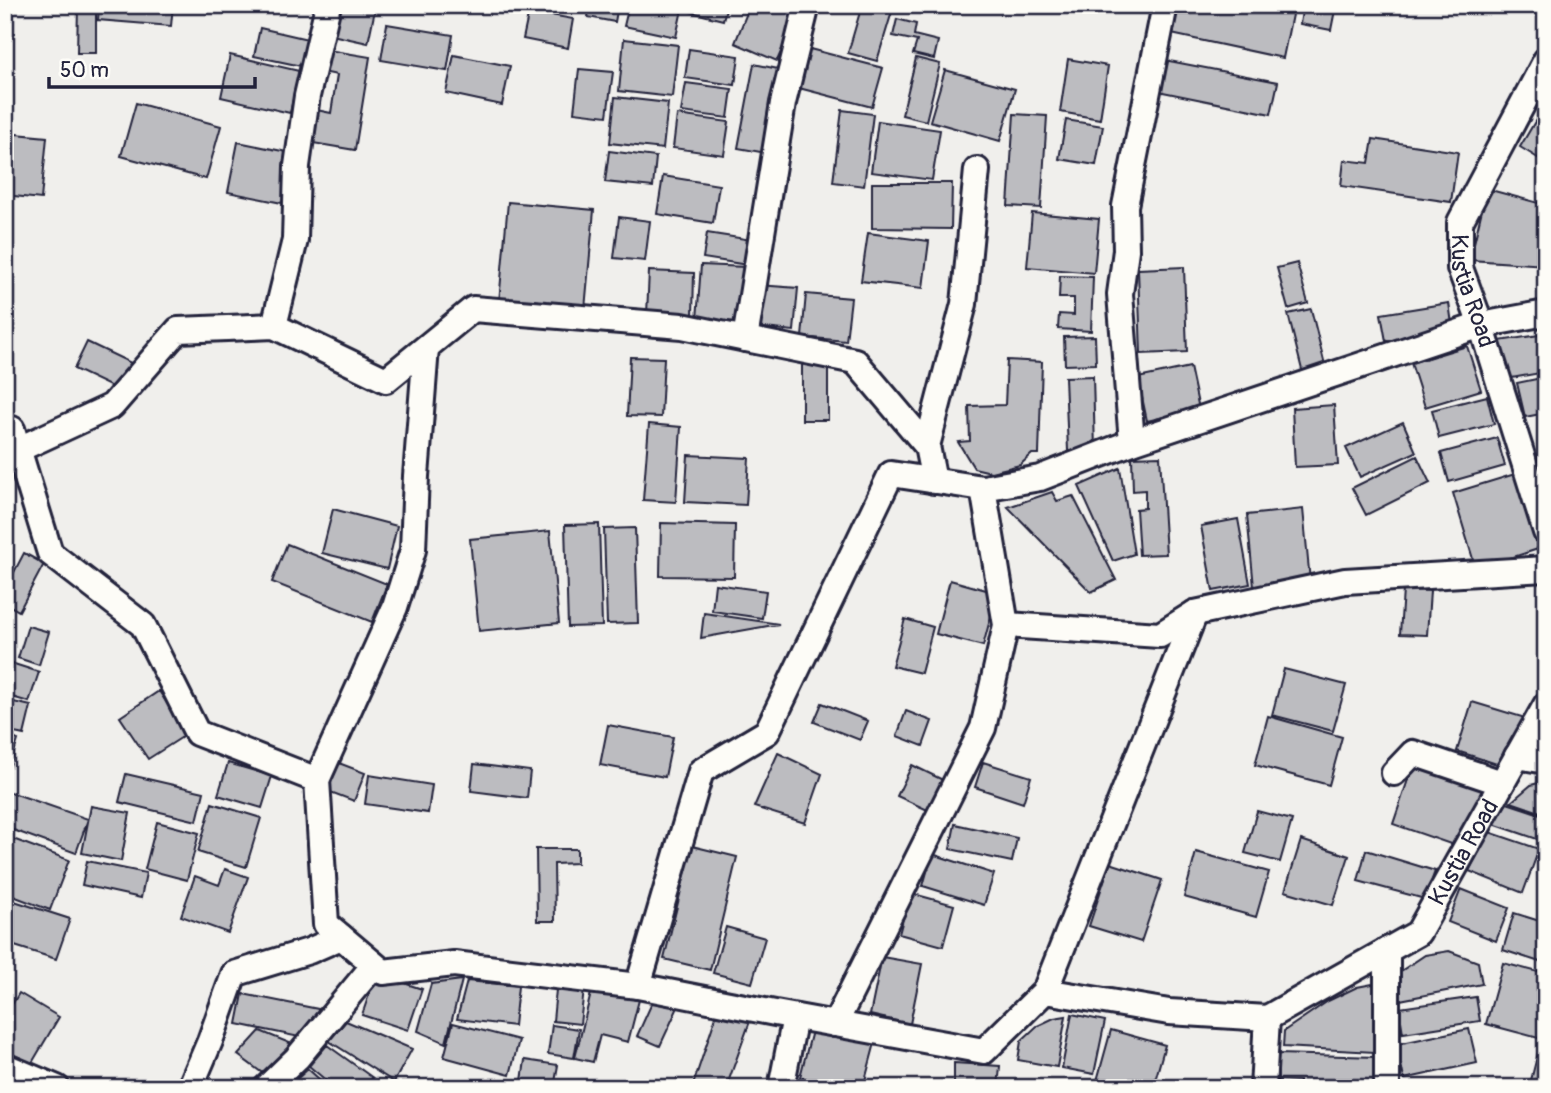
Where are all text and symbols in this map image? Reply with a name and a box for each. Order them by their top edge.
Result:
scale bar [49,46,256,90]
text: 50 m [60,57,109,84]
street label: Kustia Road [1446,234,1502,351]
street label: Kustia Road [1422,794,1505,910]

